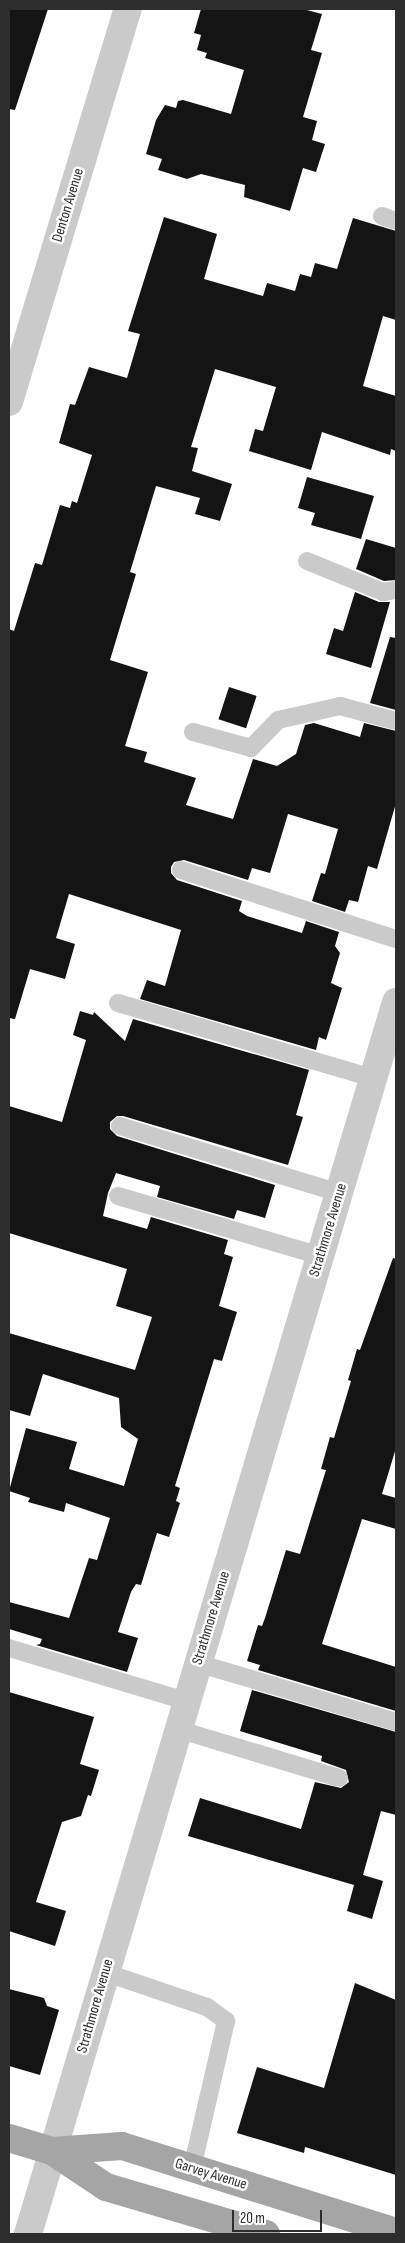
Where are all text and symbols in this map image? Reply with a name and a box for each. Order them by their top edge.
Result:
street label: Denton Avenue [48,166,88,244]
street label: Strathmore Avenue [305,1181,351,1279]
street label: Strathmore Avenue [188,1569,234,1667]
street label: Strathmore Avenue [73,1957,117,2055]
street label: Garvey Avenue [173,2155,249,2193]
scale bar [235,2200,325,2232]
text: 20 m [240,2209,265,2228]

